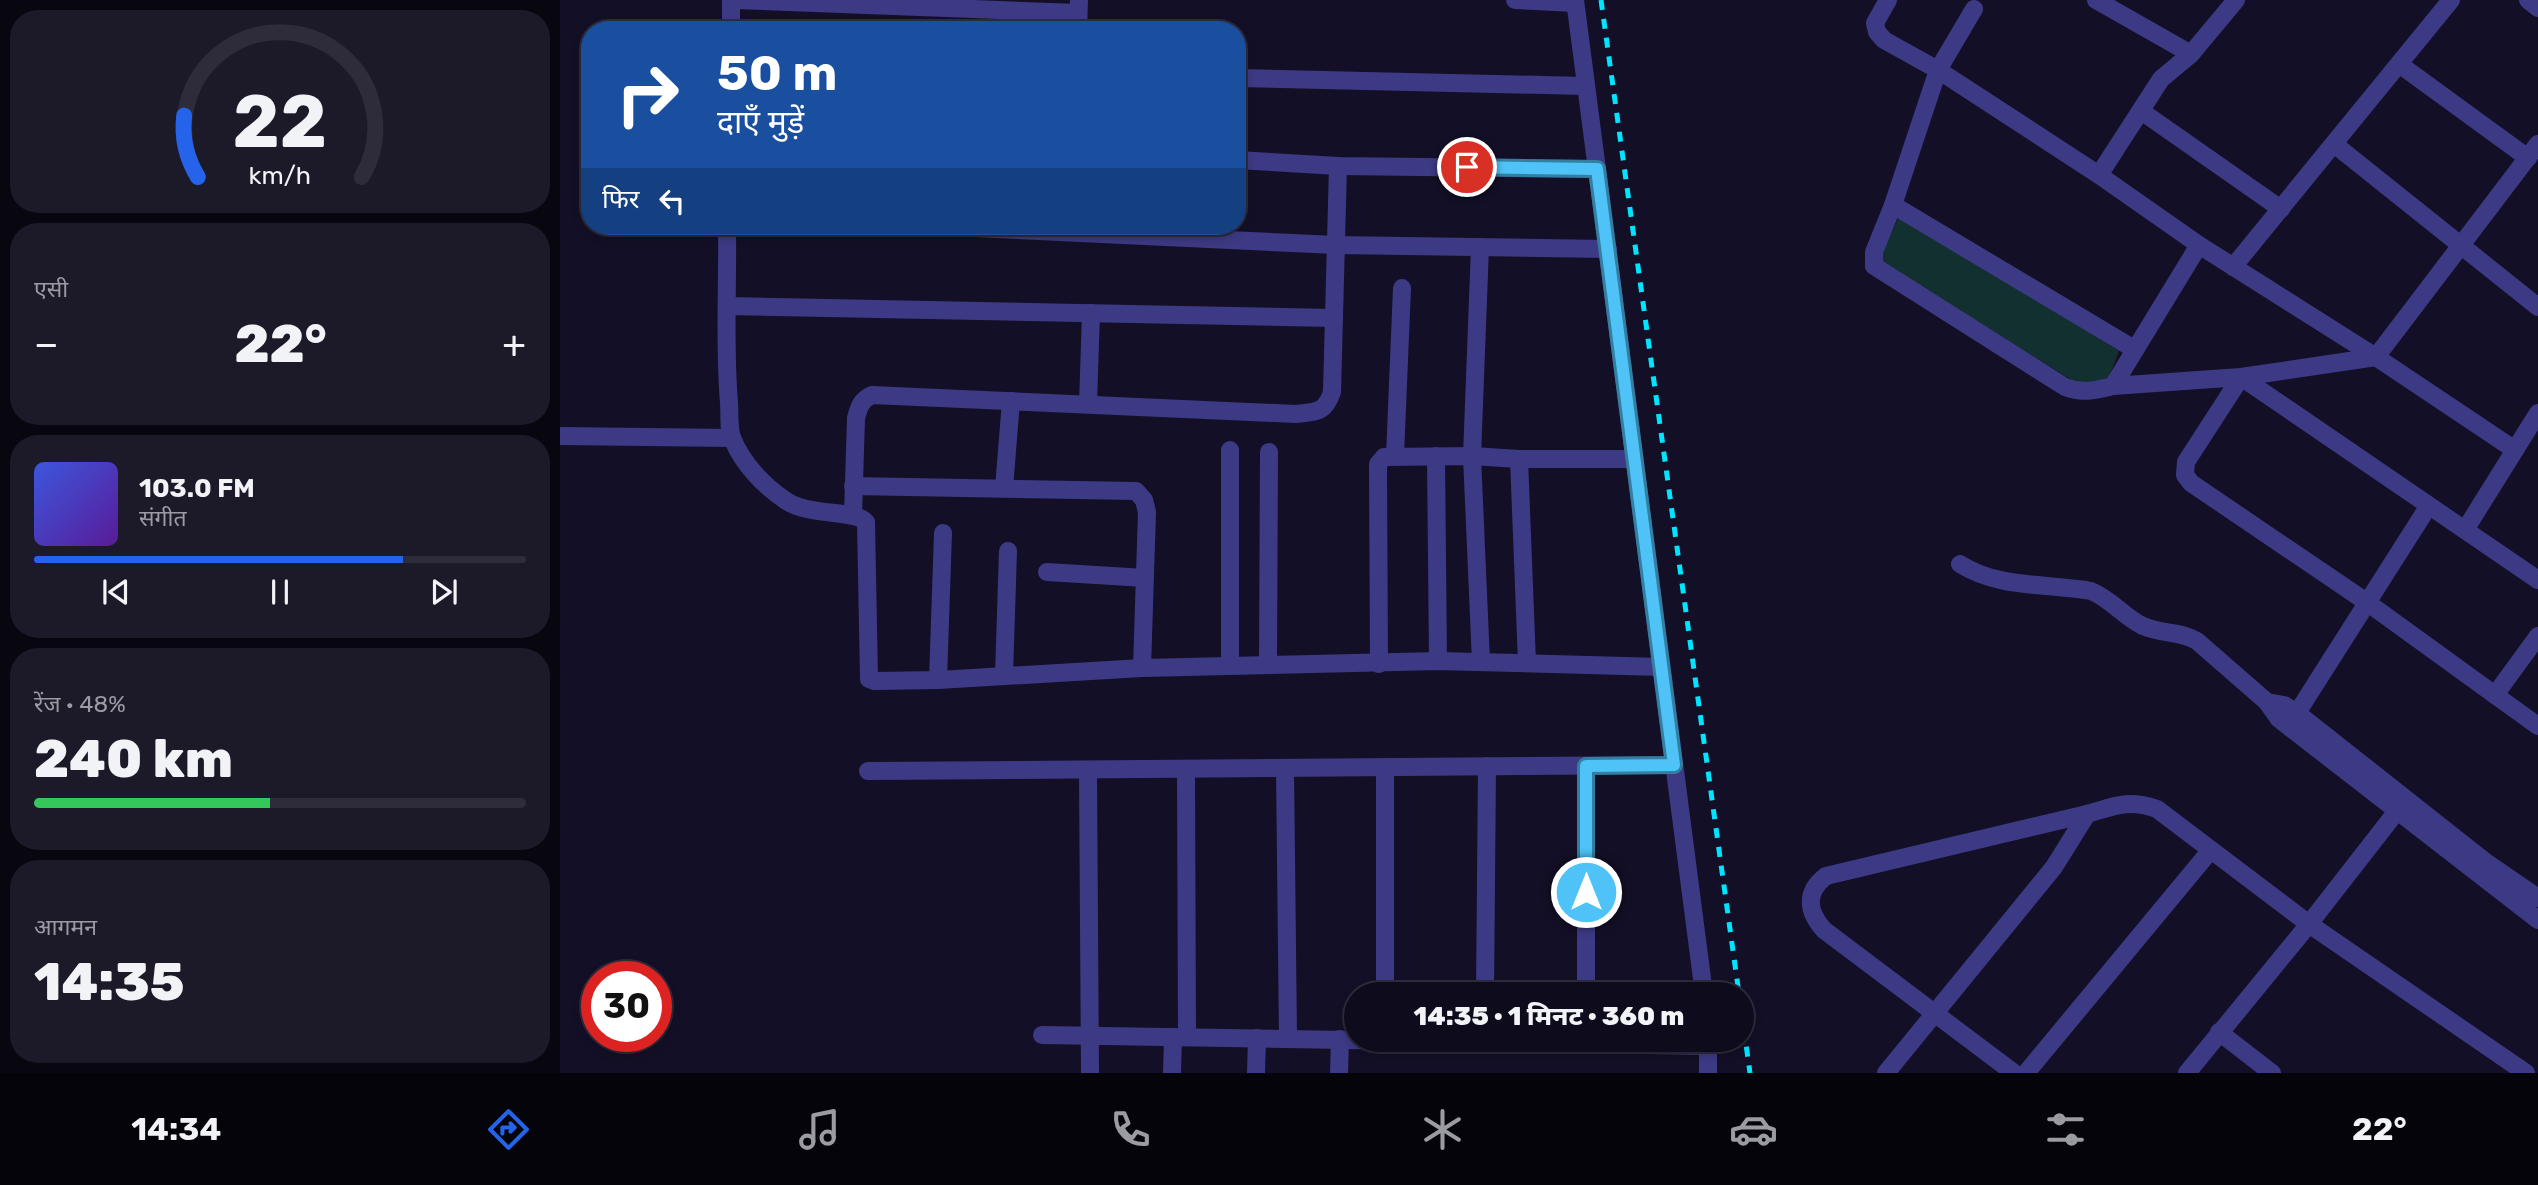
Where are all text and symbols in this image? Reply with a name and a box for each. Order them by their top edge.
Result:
text: 50 m [717,44,837,102]
icon: right [602,49,693,140]
text: 22 [233,80,327,166]
text: दाएँ मुड़ें [717,103,804,141]
pin [1437,137,1497,197]
icon: arrive [1448,148,1486,186]
text: km/h [249,161,311,190]
icon: left [653,182,691,220]
text: फिर [602,184,639,215]
text: एसी [34,275,68,303]
text: 22° [234,313,327,375]
text: − [34,321,59,367]
text: + [502,321,526,367]
text: 103.0 FM [139,473,255,504]
text: संगीत [139,504,187,532]
icon: previous [97,573,135,611]
icon: pause [261,573,299,611]
icon: next [425,573,463,611]
text: रेंज · 48% [34,690,126,718]
text: 240 km [34,728,233,790]
position arrow [1549,855,1623,929]
text: आगमन [34,913,97,941]
text: 14:35 [34,951,185,1013]
speed limit sign: 30 [581,961,672,1052]
text: 14:35 · 1 मिनट · 360 m [1414,1001,1684,1032]
icon: directions [484,1105,533,1154]
icon: music [795,1105,844,1154]
icon: phone [1106,1105,1155,1154]
icon: climate [1418,1105,1467,1154]
icon: car [1729,1105,1778,1154]
icon: filters [2041,1105,2090,1154]
text: 14:34 [131,1110,221,1148]
text: 22° [2352,1110,2407,1148]

